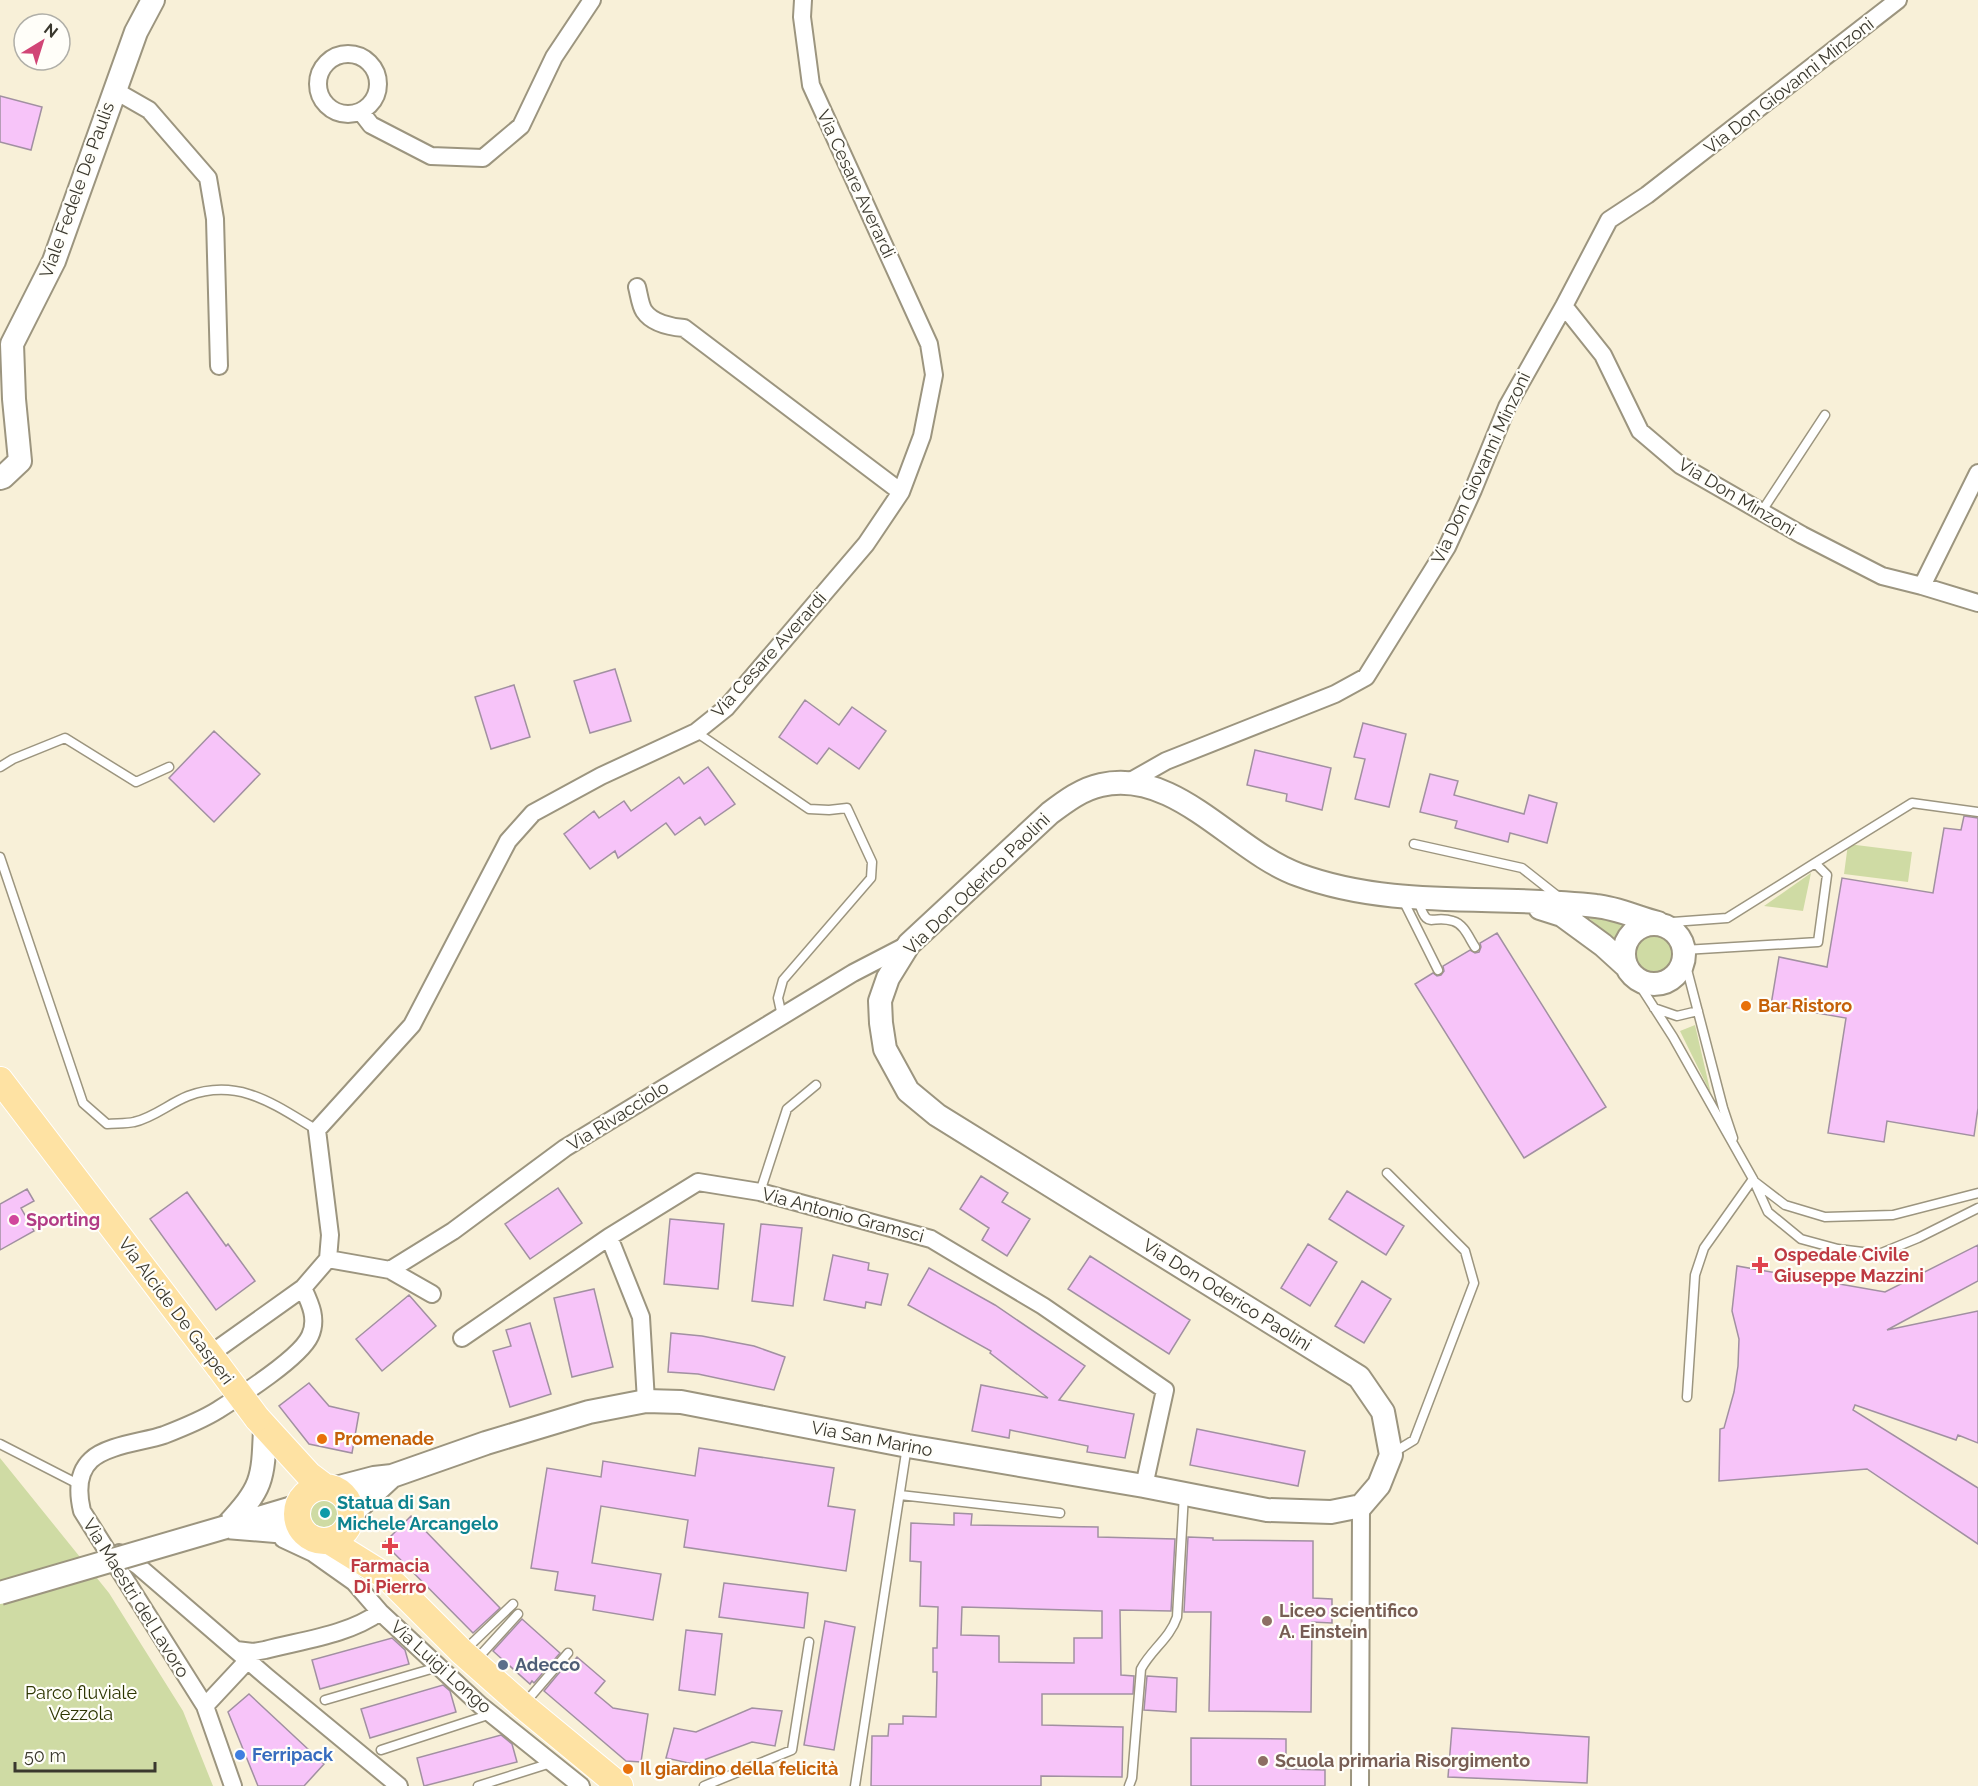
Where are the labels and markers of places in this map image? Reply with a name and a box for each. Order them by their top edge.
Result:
place label: Bar Ristoro [1758,995,1852,1016]
marker: Bar Ristoro [1739,999,1753,1013]
place label: Sporting [26,1209,100,1230]
marker: Sporting [7,1213,21,1227]
place label: Ospedale Civile Giuseppe Mazzini [1774,1244,1924,1286]
marker: Ospedale Civile Giuseppe Mazzini [1751,1256,1769,1274]
place label: Promenade [334,1428,434,1449]
marker: Promenade [315,1432,329,1446]
place label: Statua di San Michele Arcangelo [337,1492,498,1534]
marker: Statua di San Michele Arcangelo [318,1506,332,1520]
marker: Farmacia Di Pierro [383,1539,397,1553]
place label: Farmacia Di Pierro [350,1555,430,1597]
place label: Liceo scientifico A. Einstein [1279,1600,1418,1642]
marker: Liceo scientifico A. Einstein [1260,1614,1274,1628]
place label: Adecco [515,1654,580,1675]
marker: Adecco [496,1658,510,1672]
place label: Ferripack [252,1744,334,1765]
marker: Ferripack [233,1748,247,1762]
place label: Scuola primaria Risorgimento [1275,1750,1530,1771]
marker: Scuola primaria Risorgimento [1256,1754,1270,1768]
place label: Il giardino della felicità [640,1758,838,1779]
marker: Il giardino della felicità [621,1762,635,1776]

